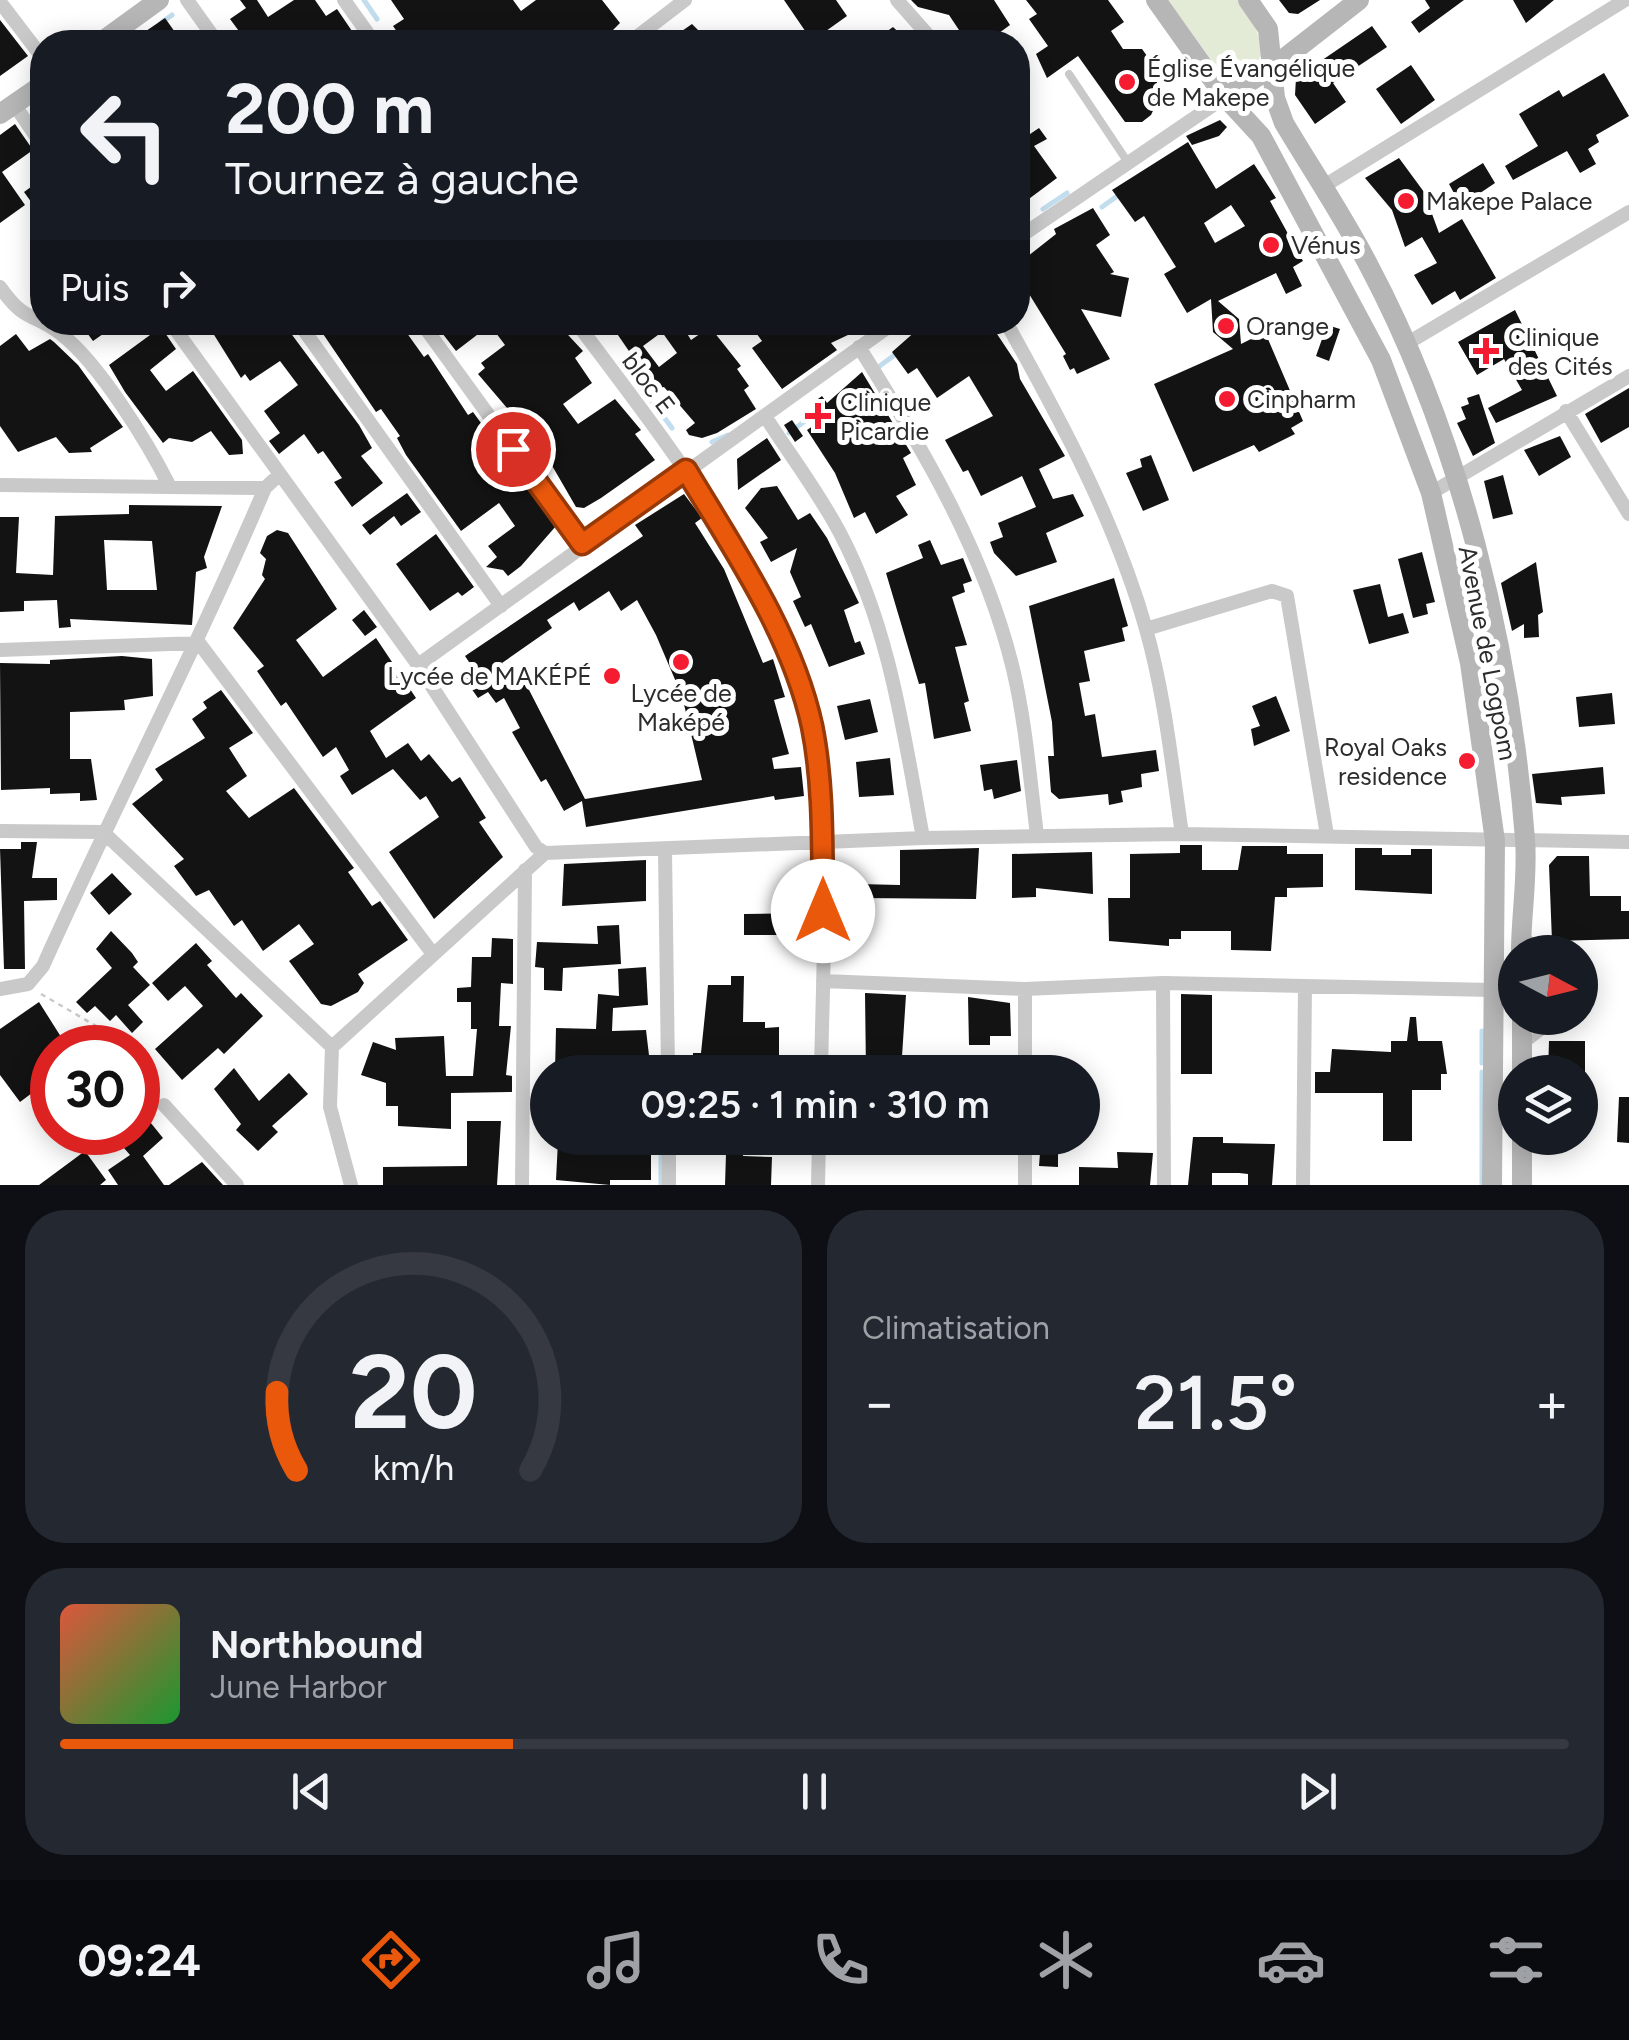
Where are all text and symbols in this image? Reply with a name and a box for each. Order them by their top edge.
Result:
place label: Église Évangélique de Makepe [1147,53,1355,112]
text: 200 m [225,66,434,151]
icon: left [60,70,190,200]
marker: Église Évangélique de Makepe [1116,71,1138,93]
text: Tournez à gauche [225,151,579,205]
place label: Makepe Palace [1426,186,1592,216]
marker: Makepe Palace [1395,190,1417,212]
place label: Vénus [1291,230,1361,260]
marker: Vénus [1260,234,1282,256]
icon: right [150,260,205,315]
text: Puis [60,265,130,311]
place label: Orange [1246,311,1329,341]
marker: Orange [1215,315,1237,337]
place label: Clinique des Cités [1508,322,1613,381]
marker: Clinique des Cités [1473,338,1499,364]
street label: bloc E [616,346,682,420]
place label: Cinpharm [1247,384,1356,414]
place label: Clinique Picardie [840,387,931,446]
marker: Cinpharm [1216,388,1238,410]
marker: Clinique Picardie [805,403,831,429]
pin [471,407,556,492]
icon: arrive [486,422,541,477]
street label: Avenue de Logpom [1452,543,1524,763]
marker: Lycée de Maképé [670,651,692,673]
place label: Lycée de MAKÉPÉ [387,661,592,691]
marker: Lycée de MAKÉPÉ [601,665,623,687]
place label: Lycée de Maképé [630,678,732,737]
place label: Royal Oaks residence [1324,732,1447,791]
marker: Royal Oaks residence [1456,750,1478,772]
position arrow [771,859,875,963]
north arrow [1498,935,1598,1035]
map controls [1498,935,1598,1155]
speed limit sign: 30 [30,1025,160,1155]
button: layers [1498,1055,1598,1155]
text: 09:25 · 1 min · 310 m [640,1082,990,1128]
text: Climatisation [862,1309,1050,1347]
text: 20 [350,1329,477,1454]
text: 21.5° [1134,1358,1297,1448]
text: − [862,1370,896,1436]
text: + [1535,1370,1569,1436]
text: km/h [373,1446,454,1489]
text: Northbound [210,1622,423,1668]
text: June Harbor [210,1668,387,1706]
icon: previous [284,1764,339,1819]
icon: pause [787,1764,842,1819]
icon: next [1290,1764,1345,1819]
icon: directions [356,1925,426,1995]
icon: music [581,1925,651,1995]
icon: phone [806,1925,876,1995]
icon: climate [1031,1925,1101,1995]
icon: car [1256,1925,1326,1995]
icon: filters [1481,1925,1551,1995]
text: 09:24 [78,1933,201,1987]

